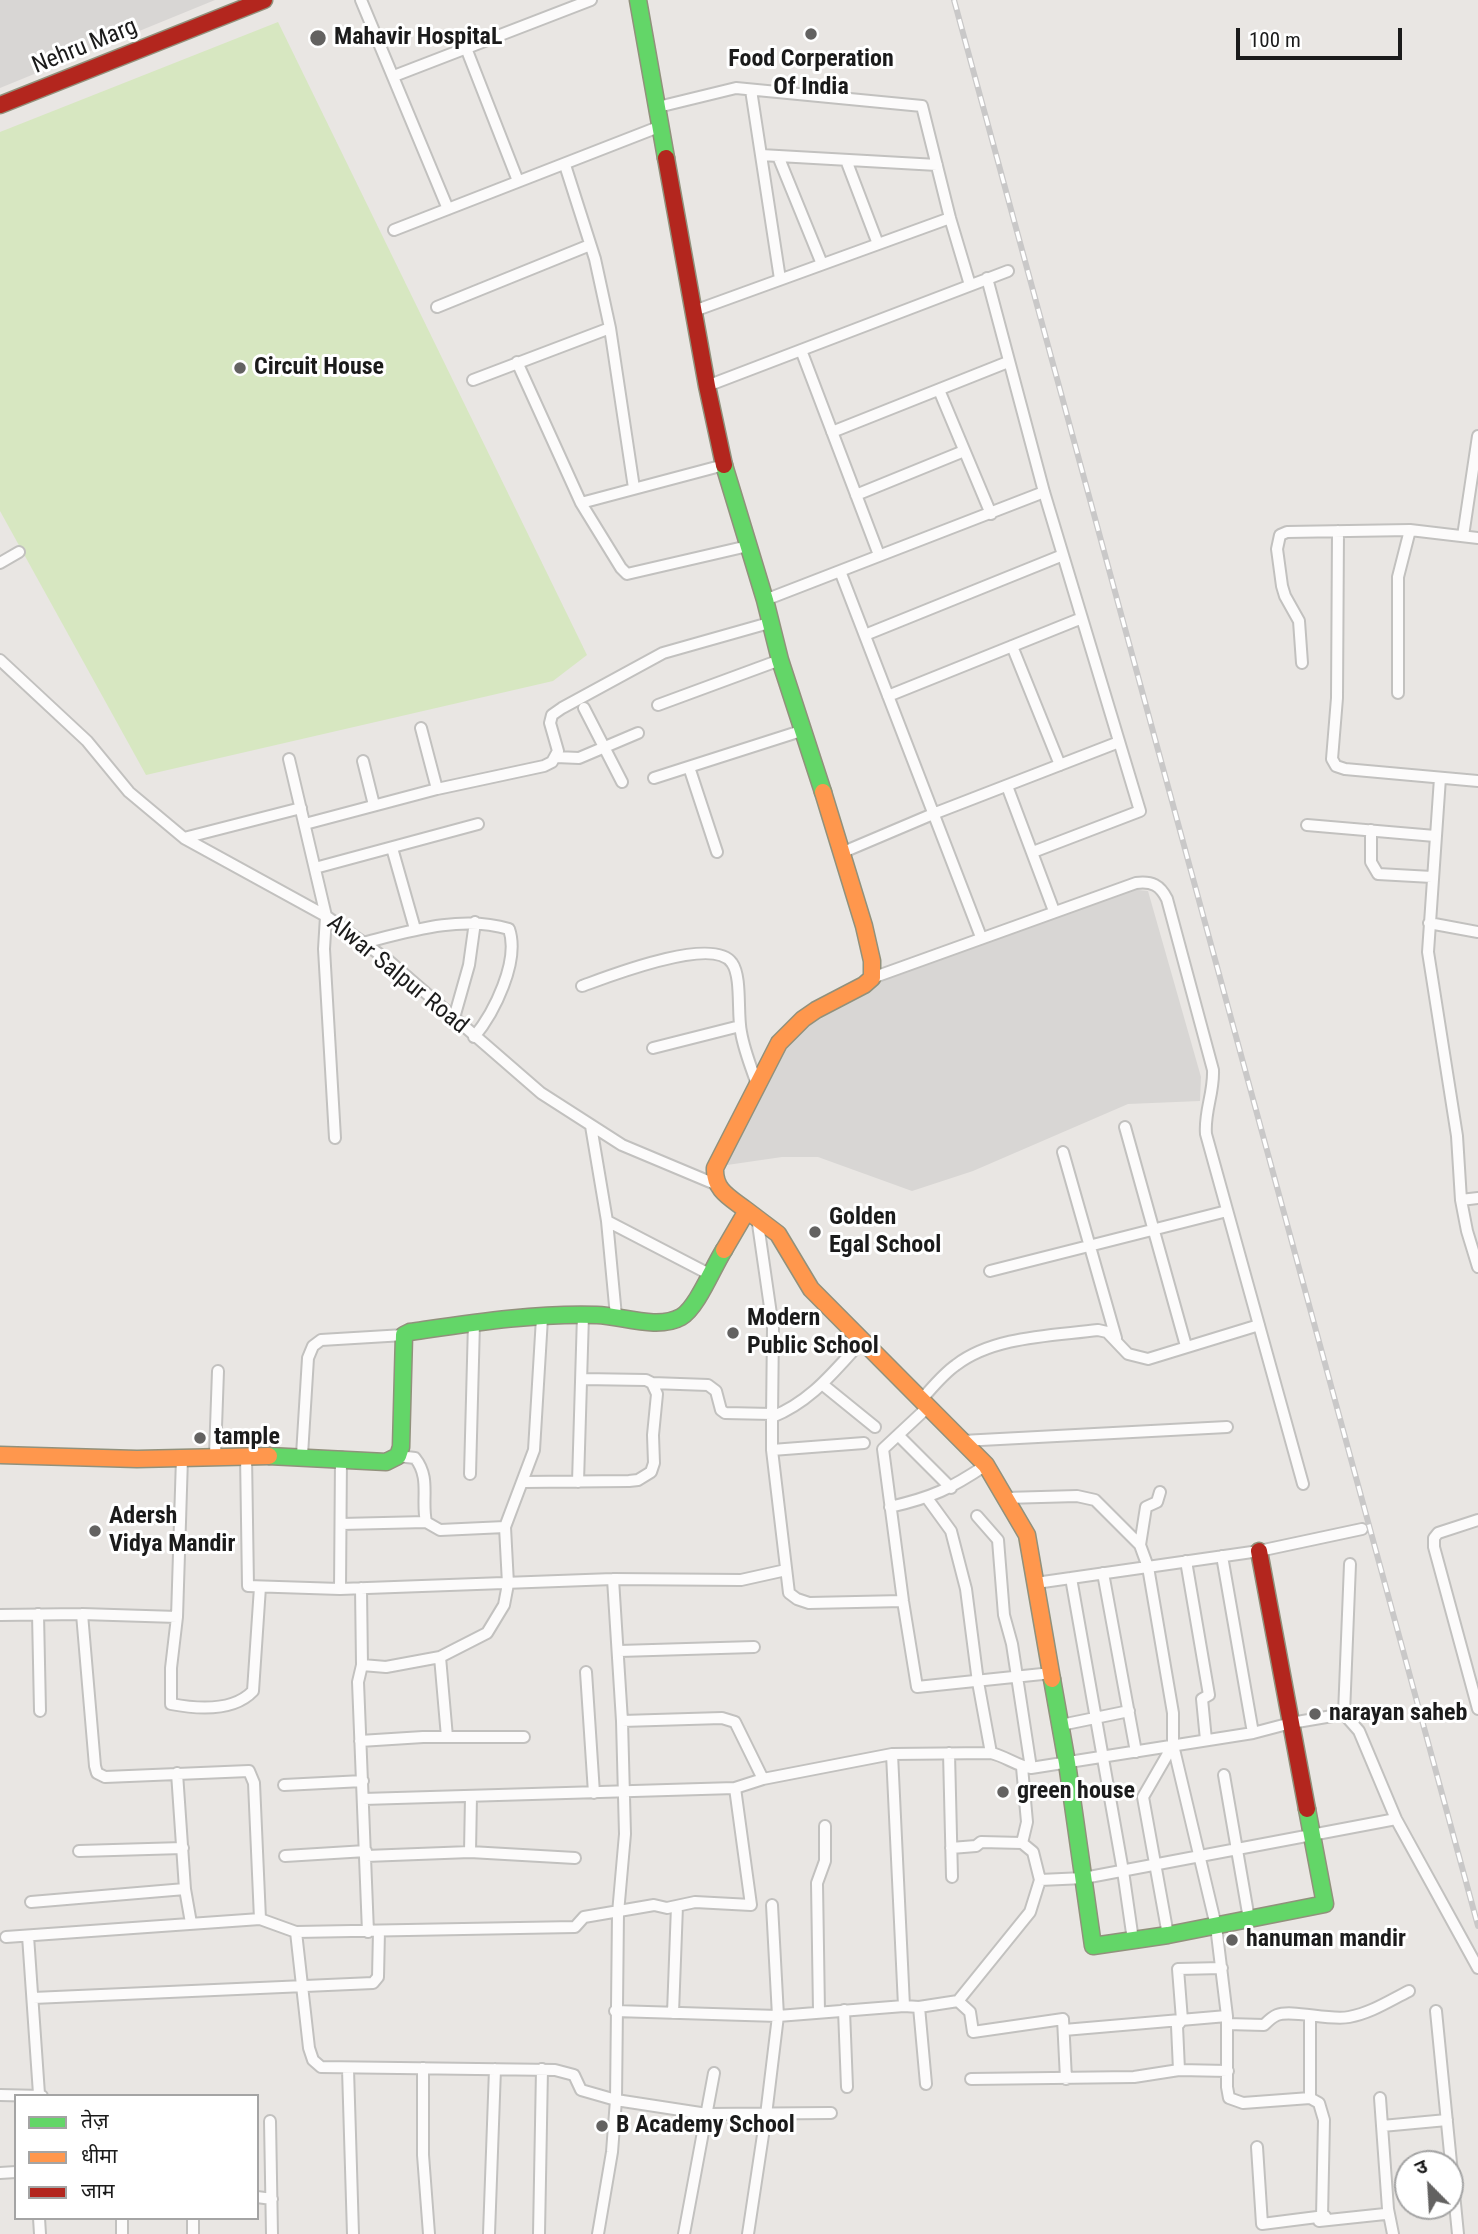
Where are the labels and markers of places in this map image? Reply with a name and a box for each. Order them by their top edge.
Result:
place label: Mahavir HospitaL [334,24,502,52]
marker: Food Corperation Of India [803,26,819,42]
marker: Mahavir HospitaL [308,28,328,48]
place label: Food Corperation Of India [728,46,894,102]
place label: Circuit House [254,354,384,382]
marker: Circuit House [232,360,248,376]
place label: Golden Egal School [829,1204,941,1260]
marker: Golden Egal School [807,1224,823,1240]
place label: Modern Public School [747,1305,879,1361]
marker: Modern Public School [725,1325,741,1341]
place label: tample [214,1424,280,1452]
marker: tample [192,1430,208,1446]
place label: Adersh Vidya Mandir [109,1503,235,1559]
marker: Adersh Vidya Mandir [87,1523,103,1539]
place label: narayan saheb [1329,1700,1467,1728]
marker: narayan saheb [1307,1706,1323,1722]
place label: green house [1017,1778,1135,1806]
marker: green house [995,1784,1011,1800]
place label: hanuman mandir [1246,1926,1406,1954]
marker: hanuman mandir [1224,1932,1240,1948]
place label: B Academy School [616,2112,795,2140]
marker: B Academy School [594,2118,610,2134]

